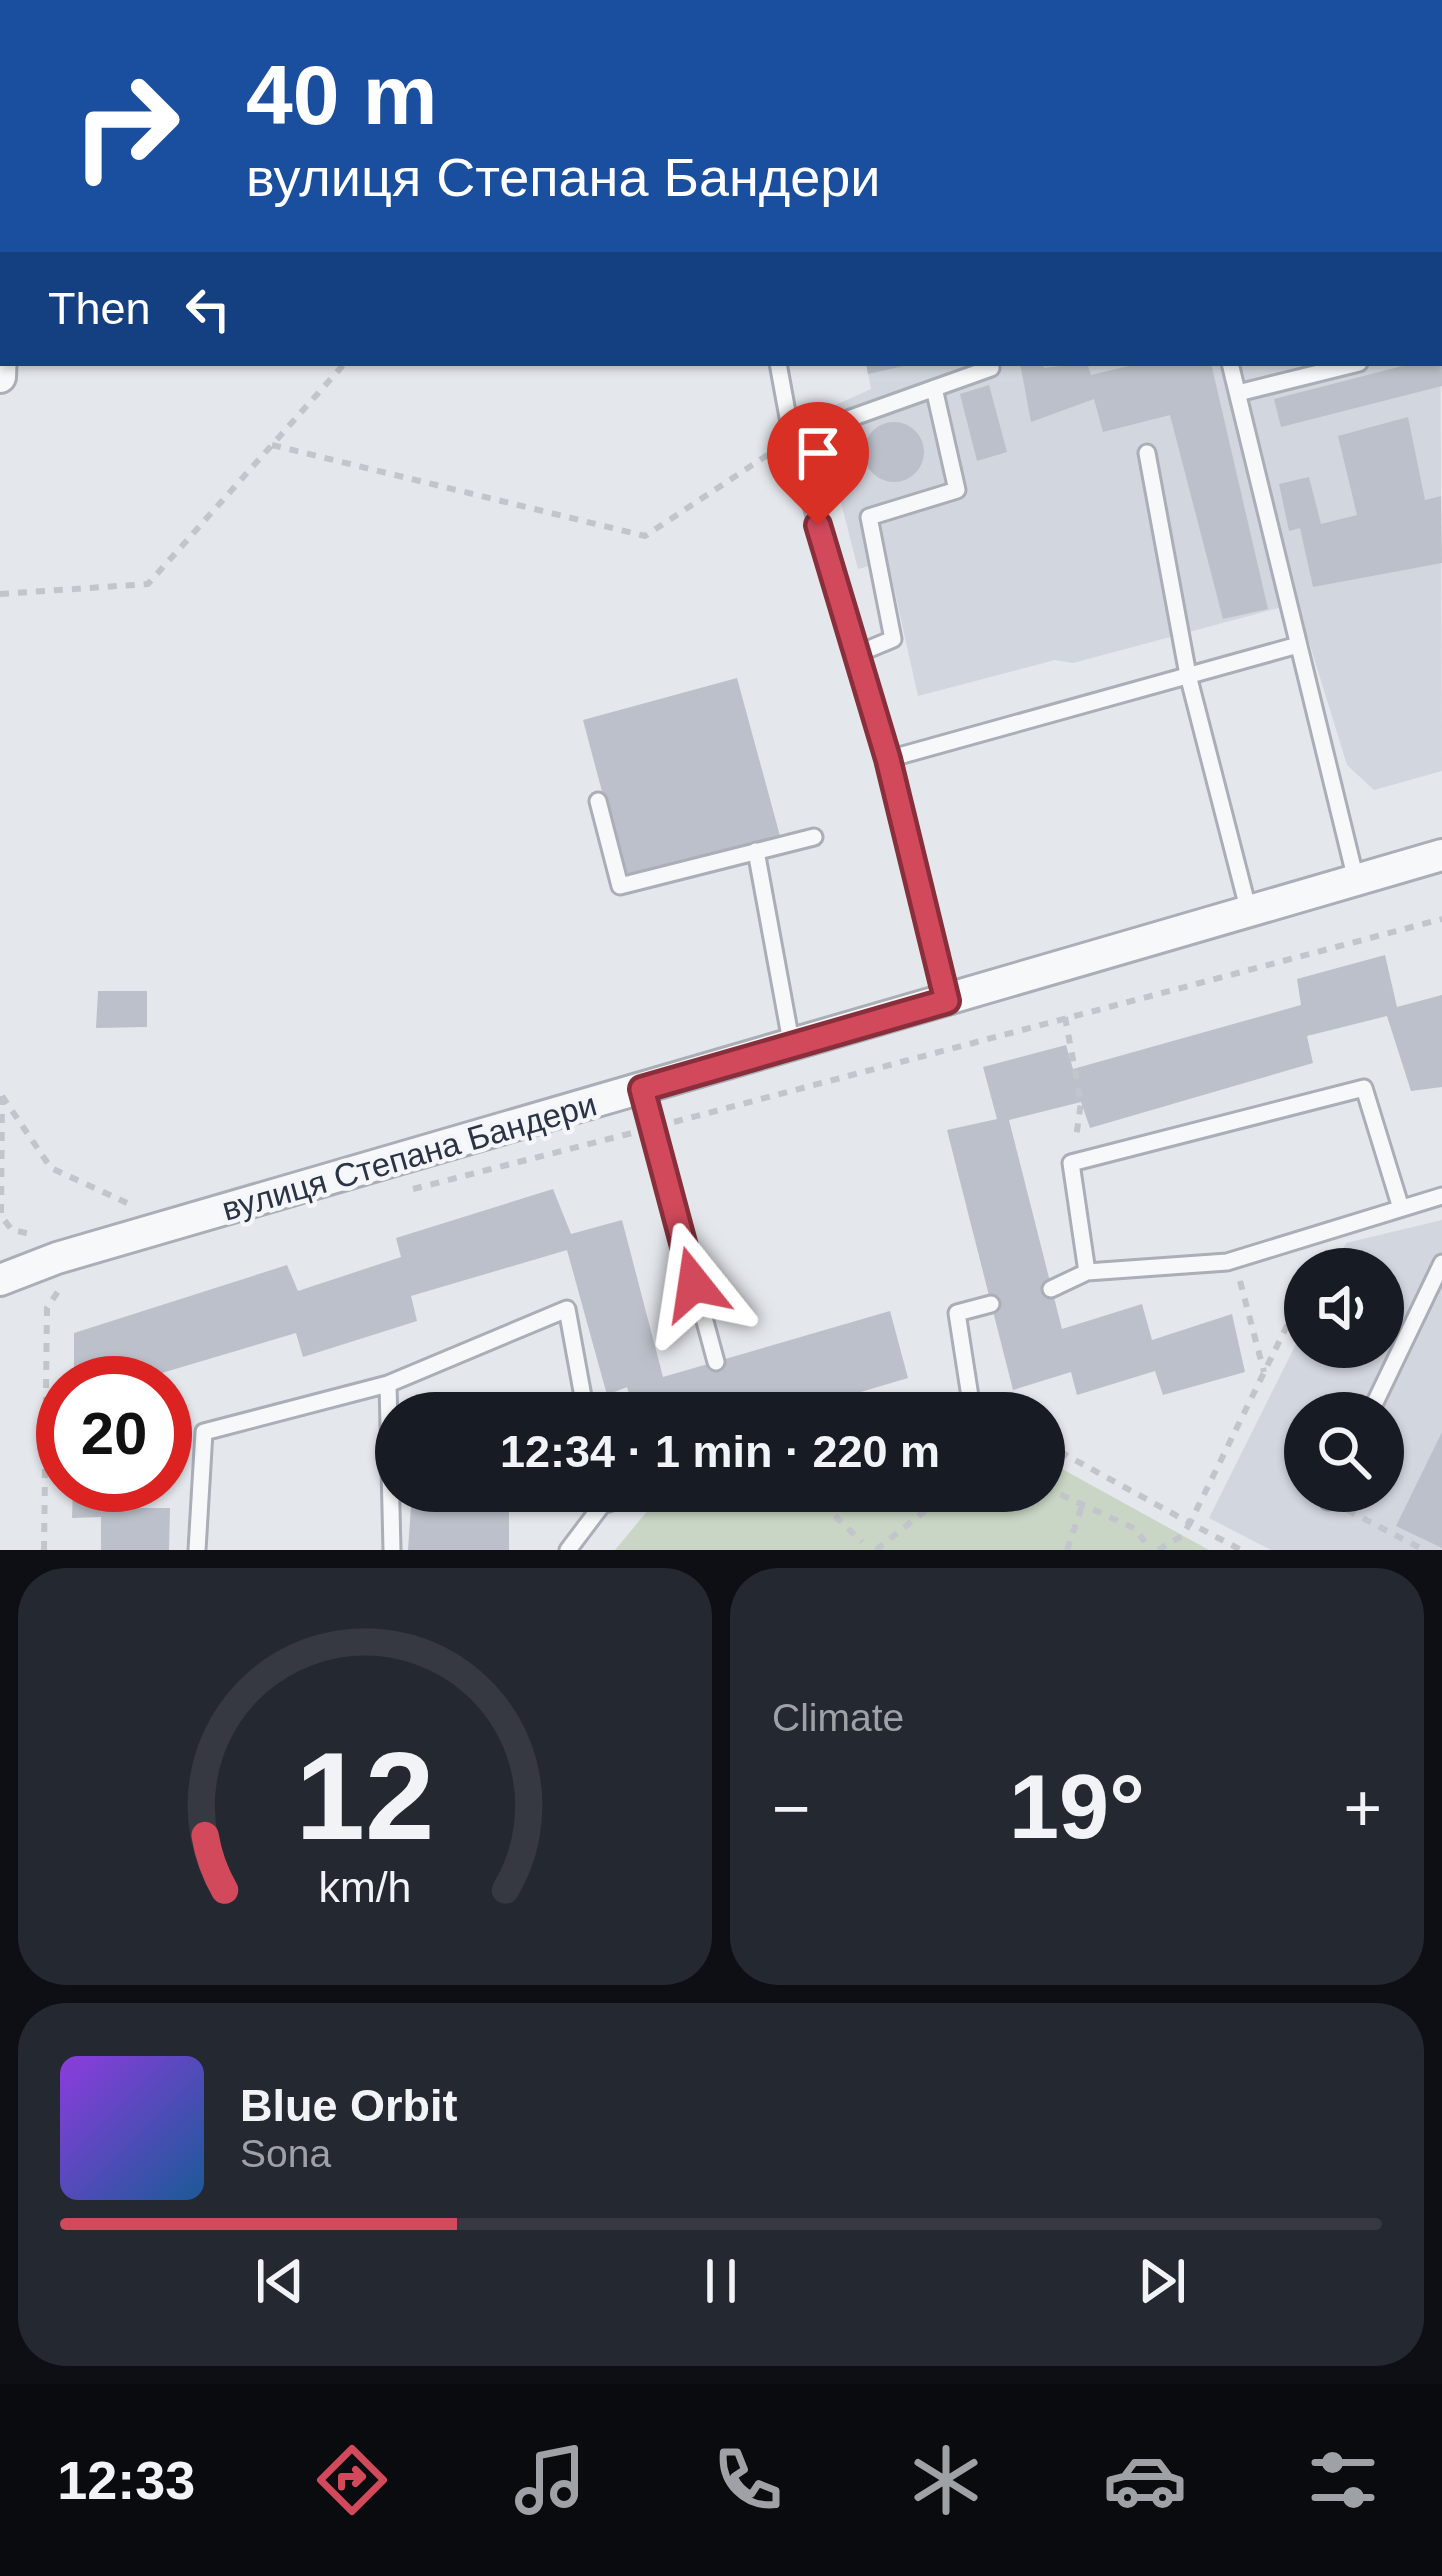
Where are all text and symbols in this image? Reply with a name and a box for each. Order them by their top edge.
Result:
icon: right [48,48,204,204]
text: 40 m [246,48,437,142]
text: вулиця Степана Бандери [246,147,880,207]
icon: left [175,276,241,342]
text: Then [48,283,151,334]
pin [767,402,869,525]
icon: arrive [785,420,851,486]
street label: вулиця Степана Бандери [218,1085,601,1228]
position arrow [631,1221,757,1347]
map controls [1284,1248,1404,1512]
button: sound [1284,1248,1404,1368]
speed limit sign: 20 [36,1356,192,1512]
button: search [1284,1392,1404,1512]
text: 12:34 · 1 min · 220 m [500,1426,940,1477]
text: Climate [772,1696,904,1739]
text: 12 [296,1726,434,1865]
text: 19° [1009,1757,1145,1857]
text: − [772,1771,811,1845]
text: + [1343,1771,1382,1845]
text: km/h [319,1862,411,1910]
text: Blue Orbit [240,2080,458,2131]
text: Sona [240,2132,331,2175]
icon: previous [247,2248,313,2314]
icon: pause [688,2248,754,2314]
icon: next [1129,2248,1195,2314]
icon: directions [310,2438,394,2522]
icon: music [508,2438,592,2522]
icon: phone [706,2438,790,2522]
icon: climate [904,2438,988,2522]
icon: car [1103,2438,1187,2522]
icon: filters [1301,2438,1385,2522]
text: 12:33 [57,2450,195,2510]

